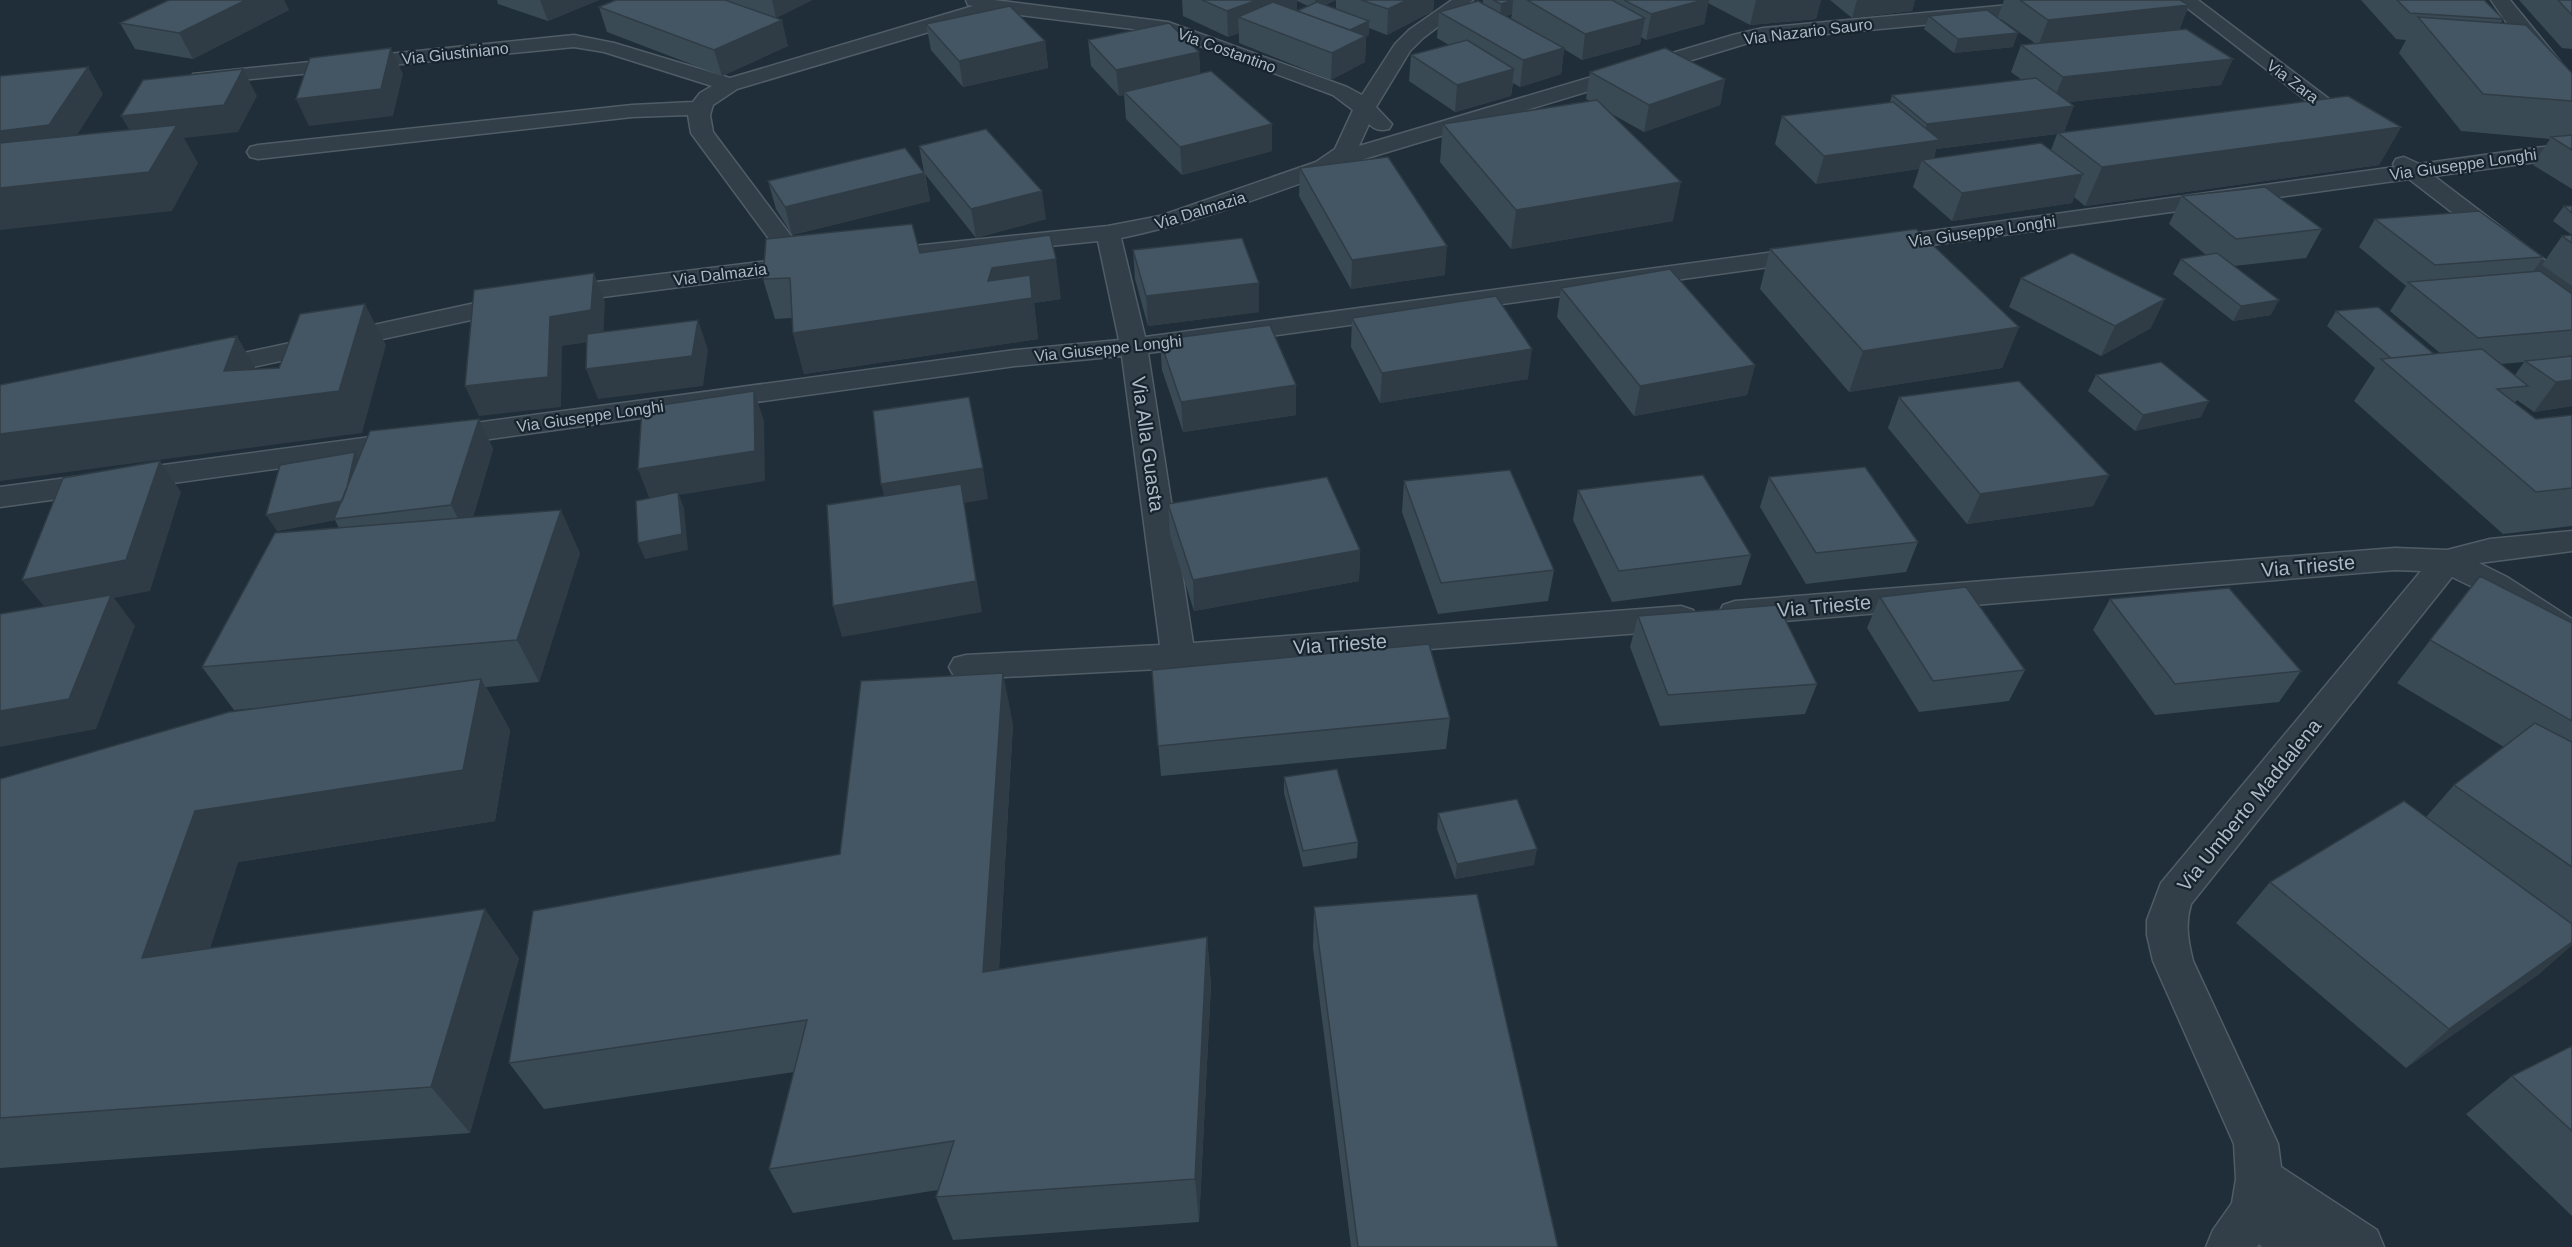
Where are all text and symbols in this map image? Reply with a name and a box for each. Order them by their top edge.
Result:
street label: Via Nazario Sauro [1743,15,1873,48]
street label: Via Costantino [1175,25,1279,76]
street label: Via Giustiniano [401,39,509,68]
street label: Via Zara [2264,57,2322,106]
street label: Via Giuseppe Longhi [2388,146,2538,183]
street label: Via Dalmazia [1153,189,1248,232]
street label: Via Giuseppe Longhi [1907,213,2057,250]
street label: Via Dalmazia [672,260,768,289]
street label: Via Giuseppe Longhi [1033,332,1183,365]
street label: Via Alla Guasta [1128,375,1169,514]
street label: Via Giuseppe Longhi [515,398,665,435]
street label: Via Trieste [2260,551,2356,581]
street label: Via Trieste [1776,591,1872,621]
street label: Via Trieste [1292,630,1388,658]
street label: Via Umberto Maddalena [2173,714,2326,896]

